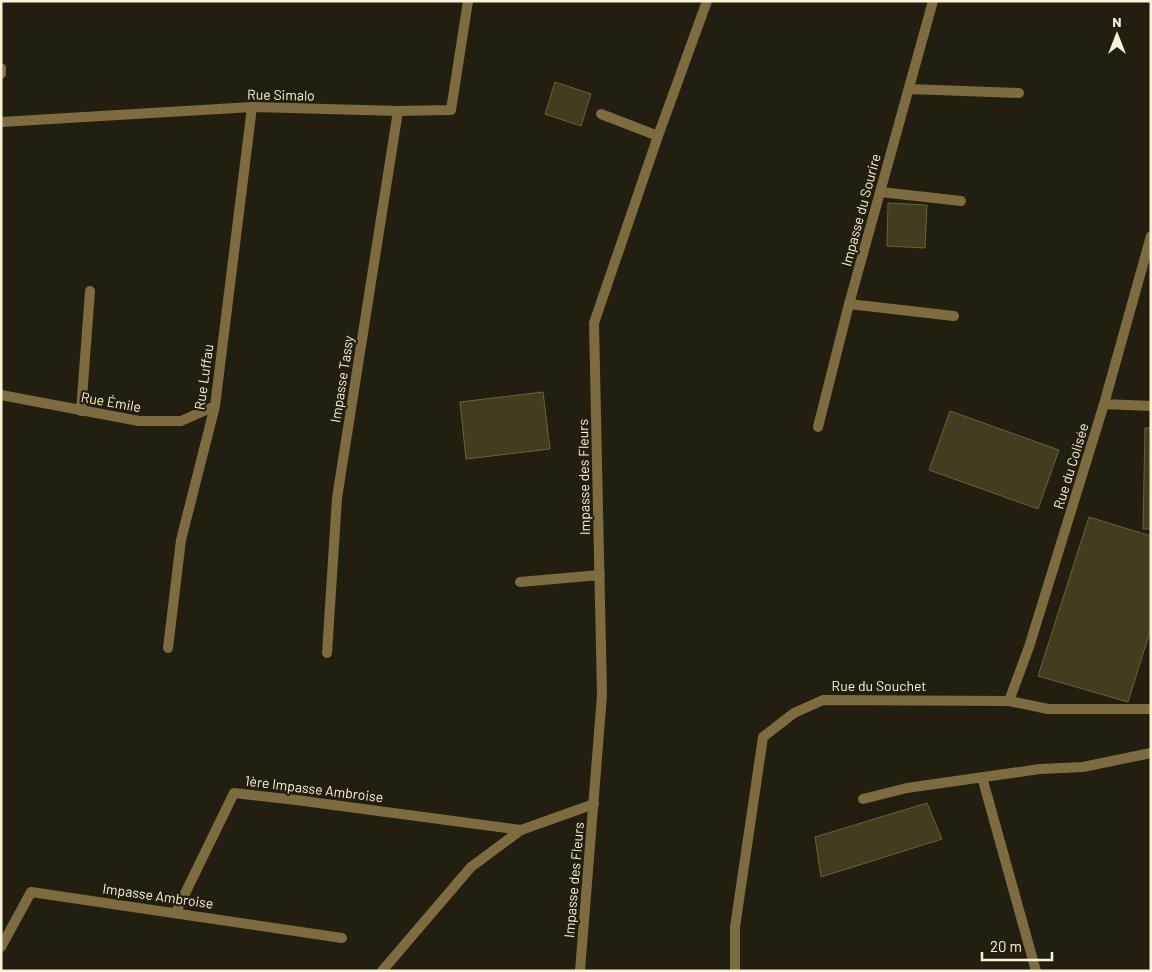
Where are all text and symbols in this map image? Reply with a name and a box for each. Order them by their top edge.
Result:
north arrow [1092,10,1142,60]
text: N [1112,13,1122,30]
street label: Rue Simalo [247,85,315,104]
street label: Impasse du Sourire [837,152,884,268]
street label: Impasse Tassy [326,334,357,424]
street label: Rue Luffau [190,343,217,411]
street label: Rue Émile [80,388,142,415]
street label: Impasse des Fleurs [574,419,593,535]
street label: Rue du Colisée [1049,421,1092,511]
street label: Rue du Souchet [832,677,926,694]
street label: 1ère Impasse Ambroise [244,772,384,805]
street label: Impasse des Fleurs [560,821,587,938]
street label: Impasse Ambroise [102,879,215,912]
scale bar [982,930,1052,962]
text: 20 m [990,937,1022,955]

